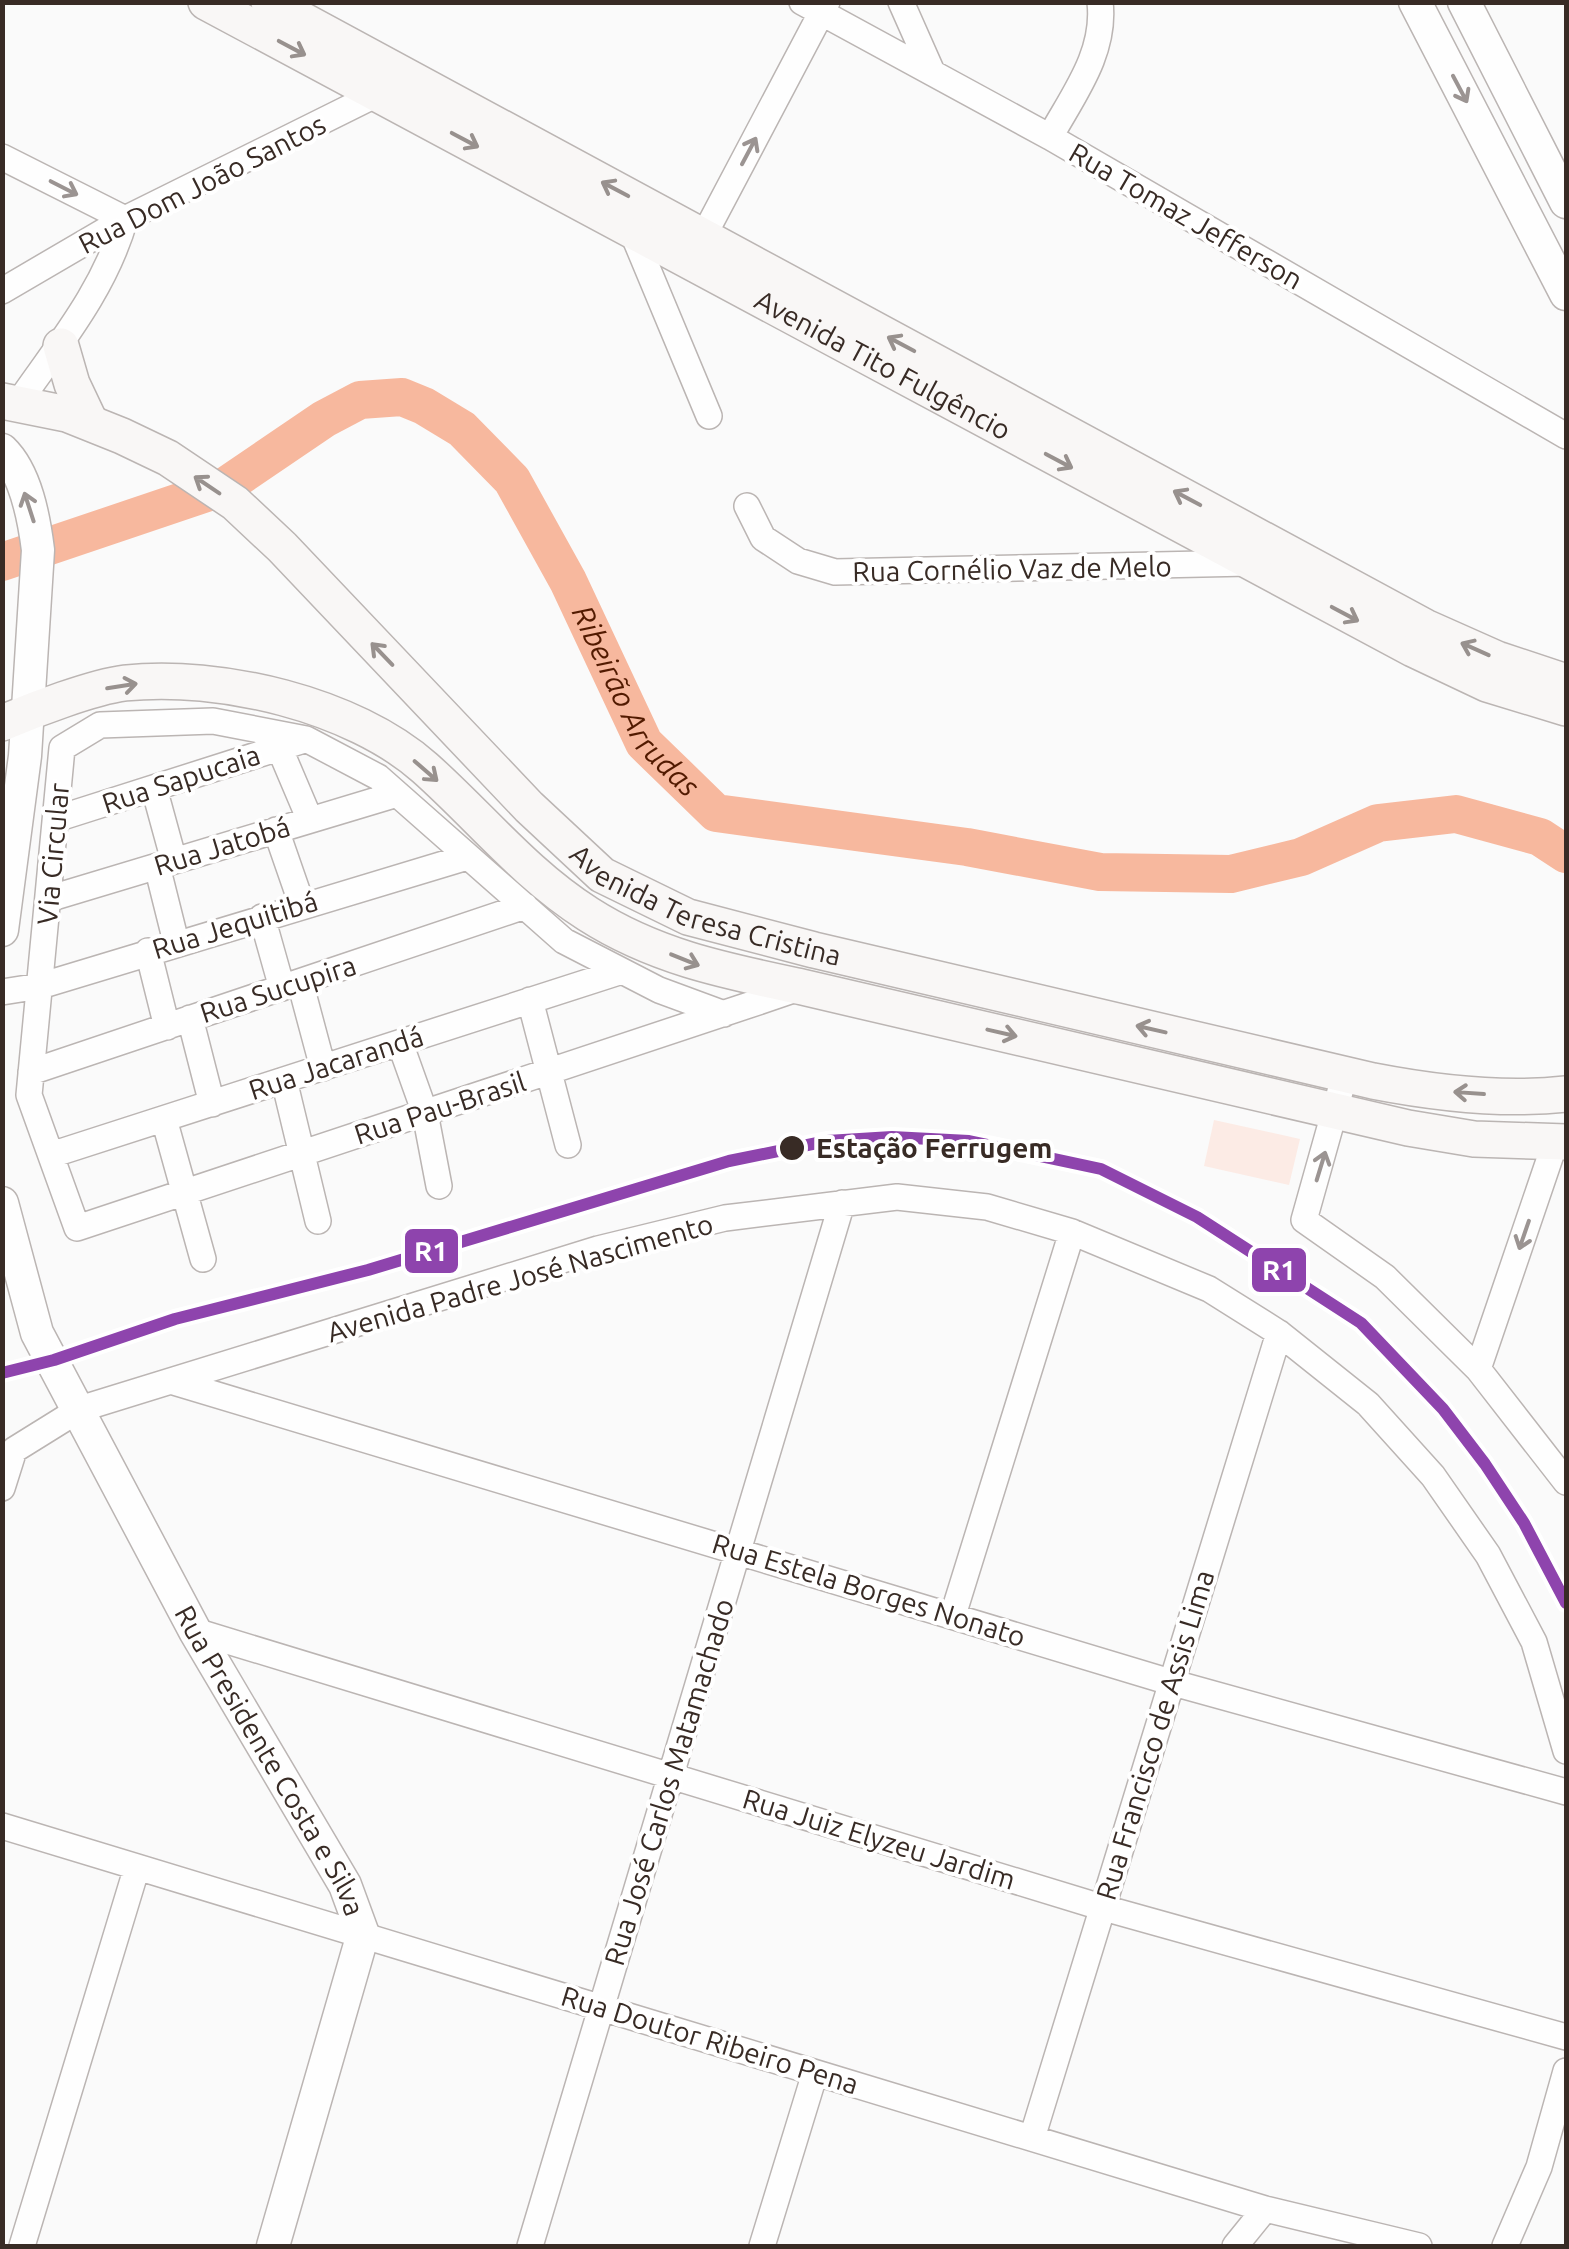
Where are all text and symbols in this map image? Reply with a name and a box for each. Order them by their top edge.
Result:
one-way arrow [277,39,307,58]
one-way arrow [1451,74,1470,103]
street label: Rua Dom João Santos [73,108,330,259]
one-way arrow [450,130,479,150]
one-way arrow [739,136,759,166]
street label: Rua Tomaz Jefferson [1064,136,1308,295]
one-way arrow [48,179,78,198]
one-way arrow [601,179,631,198]
street label: Avenida Tito Fulgêncio [750,283,1016,445]
one-way arrow [887,334,917,353]
one-way arrow [1043,452,1073,471]
one-way arrow [194,474,222,495]
one-way arrow [1173,488,1203,508]
one-way arrow [18,492,36,523]
street label: Rua Cornélio Vaz de Melo [852,550,1172,587]
water label: Ribeirão Arrudas [566,600,707,803]
one-way arrow [1330,605,1360,624]
one-way arrow [1460,639,1491,657]
one-way arrow [370,642,394,666]
one-way arrow [105,676,138,695]
street label: Rua Sapucaia [98,738,264,819]
one-way arrow [412,759,438,781]
street label: Via Circular [31,781,74,926]
street label: Rua Jatobá [150,810,294,881]
street label: Avenida Teresa Cristina [564,838,844,971]
street label: Rua Jequitibá [148,885,321,964]
street label: Rua Sucupira [196,949,360,1028]
one-way arrow [670,952,700,970]
one-way arrow [1136,1019,1168,1037]
street label: Rua Jacarandá [245,1020,427,1105]
one-way arrow [985,1025,1017,1043]
street label: Rua Pau-Brasil [350,1065,529,1150]
one-way arrow [1454,1083,1486,1102]
place label: Estação Ferrugem [816,1132,1052,1164]
marker: Estação Ferrugem [777,1133,807,1163]
one-way arrow [1313,1151,1331,1182]
street label: Avenida Padre José Nascimento [323,1207,716,1348]
one-way arrow [1513,1219,1531,1250]
line badge: R1 [403,1227,460,1275]
text: R1 [414,1235,448,1266]
line badge: R1 [1250,1246,1308,1294]
text: R1 [1262,1254,1296,1285]
street label: Rua Estela Borges Nonato [709,1527,1029,1652]
street label: Rua Francisco de Assis Lima [1090,1566,1220,1904]
street label: Rua José Carlos Matamachado [598,1595,739,1969]
street label: Rua Presidente Costa e Silva [169,1600,371,1920]
street label: Rua Juiz Elyzeu Jardim [739,1782,1019,1895]
street label: Rua Doutor Ribeiro Pena [558,1980,862,2100]

